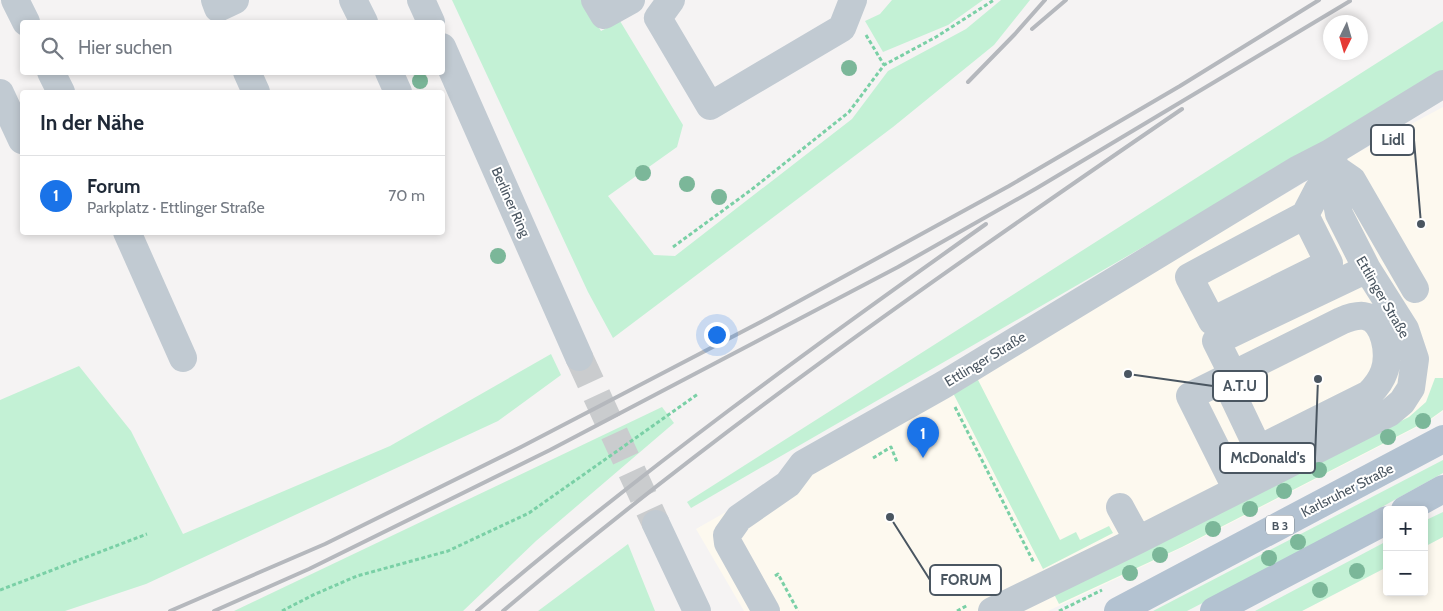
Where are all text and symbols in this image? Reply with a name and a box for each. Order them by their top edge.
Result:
north arrow [1323,15,1368,60]
search box [20,20,445,75]
icon: search [38,34,66,62]
text: Hier suchen [78,36,172,59]
text: In der Nähe [40,110,144,135]
callout: Lidl [1371,125,1414,155]
text: Lidl [1381,131,1405,149]
street label: Berliner Ring [488,164,535,241]
text: Forum [87,175,140,198]
text: 1 [53,186,59,205]
text: 70 m [388,186,425,205]
text: Parkplatz · Ettlinger Straße [87,198,265,217]
street label: Ettlinger Straße [1352,253,1414,341]
your location [704,322,730,348]
street label: Ettlinger Straße [941,328,1029,390]
callout: A.T.U [1213,371,1267,401]
text: A.T.U [1223,377,1257,395]
pin: 1 [907,417,939,458]
callout: McDonald's [1220,443,1315,473]
text: McDonald's [1230,449,1306,467]
street label: Karlsruher Straße [1298,459,1396,521]
map controls [1383,506,1428,596]
button: + [1383,506,1428,551]
road number: B 3 [1266,516,1294,534]
button: − [1383,551,1428,596]
callout: FORUM [930,565,1001,595]
text: FORUM [940,571,992,589]

